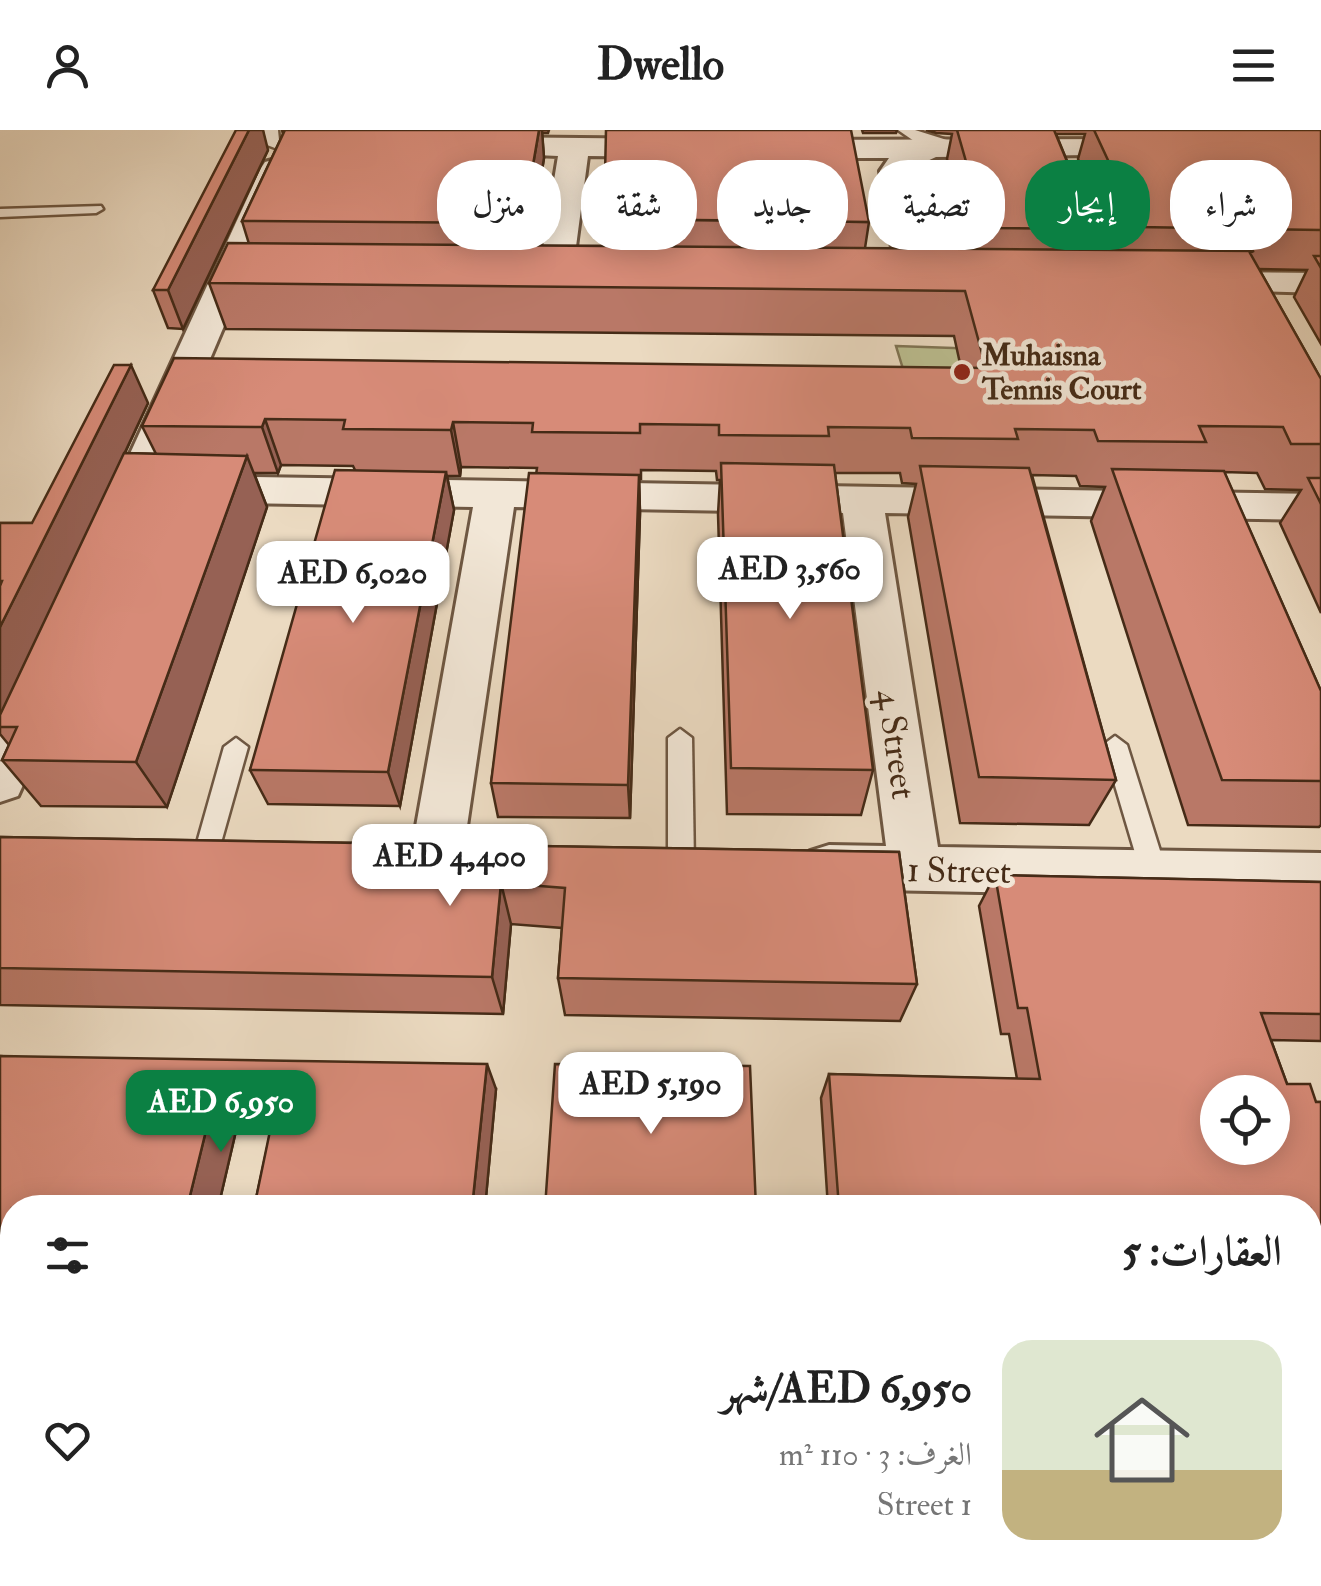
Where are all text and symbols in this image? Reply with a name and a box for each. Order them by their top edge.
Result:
text: Dwello [597,37,724,93]
icon: person [40,38,95,93]
icon: menu [1226,38,1281,93]
chip: منزل [437,160,561,250]
chip: شقة [581,160,697,250]
chip: جديد [717,160,848,250]
chip: تصفية [868,160,1005,250]
chip: إيجار [1025,160,1150,250]
chip: شراء [1170,160,1292,250]
place label: Muhaisna Tennis Court [981,337,1142,408]
marker: Muhaisna Tennis Court [951,361,973,383]
pin: AED 3,560 [676,537,904,622]
pin: AED 6,020 [239,541,467,626]
text: AED 3,560 [719,549,861,589]
text: AED 6,020 [279,553,427,593]
street label: 4 Street [867,686,925,802]
pin: AED 4,400 [336,824,564,909]
text: AED 4,400 [374,836,526,876]
street label: 1 Street [906,848,1011,894]
pin: AED 5,190 [537,1052,765,1137]
text: AED 5,190 [580,1064,722,1104]
pin: AED 6,950 [107,1070,335,1155]
map controls [1200,1075,1290,1165]
button: locate [1200,1075,1290,1165]
text: AED 6,950 [148,1082,294,1122]
text: العقارات: 5 [1122,1226,1282,1278]
icon: filters [40,1228,95,1283]
text: AED 6,950/شهر [721,1363,972,1415]
icon: home [1082,1380,1202,1500]
icon: heart [40,1413,95,1468]
text: الغرف: 3 · 110 m² [779,1435,972,1475]
text: 1 Street [877,1485,972,1525]

